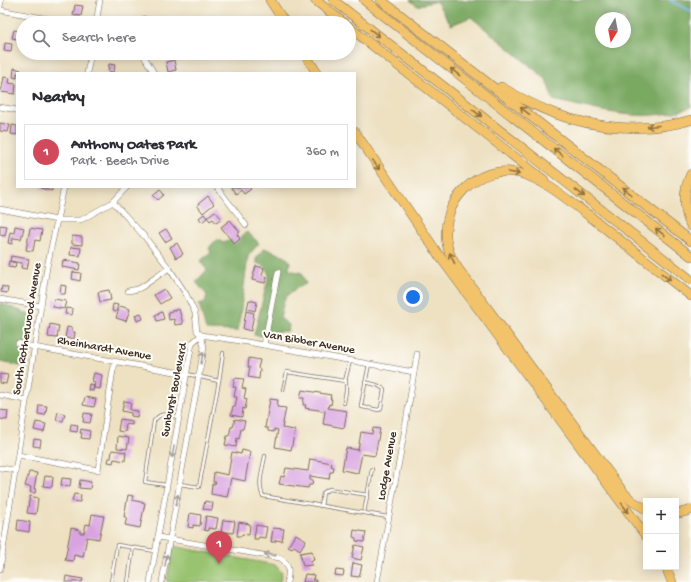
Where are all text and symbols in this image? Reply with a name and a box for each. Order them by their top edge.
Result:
north arrow [595,12,631,48]
search box [16,16,356,60]
icon: search [30,27,52,49]
one-way arrow [369,28,380,37]
text: Search here [62,29,136,47]
one-way arrow [450,67,461,76]
text: Nearby [32,88,85,108]
one-way arrow [519,107,530,116]
one-way arrow [472,108,483,117]
one-way arrow [646,123,659,130]
text: Anthony Oates Park [71,136,196,154]
text: 1 [43,145,49,160]
text: 360 m [306,145,339,160]
one-way arrow [552,147,563,156]
text: Park · Beech Drive [71,154,169,169]
one-way arrow [373,159,381,171]
one-way arrow [508,169,521,177]
one-way arrow [622,187,633,195]
one-way arrow [574,188,585,197]
one-way arrow [655,227,666,236]
one-way arrow [448,252,455,264]
street label: South Rotherwood Avenue [11,261,45,396]
one-way arrow [661,272,672,281]
your location [403,287,423,307]
street label: Van Bibber Avenue [261,328,357,358]
street label: Rheinhardt Avenue [56,334,153,364]
street label: Sunburst Boulevard [159,341,191,438]
one-way arrow [198,352,206,365]
street label: Lodge Avenue [375,430,401,501]
one-way arrow [168,445,176,458]
one-way arrow [173,494,181,507]
map controls [643,498,679,570]
button: + [643,498,679,534]
one-way arrow [621,502,629,513]
pin: 1 [206,531,232,564]
button: − [643,534,679,570]
one-way arrow [263,551,276,559]
one-way arrow [163,554,171,567]

